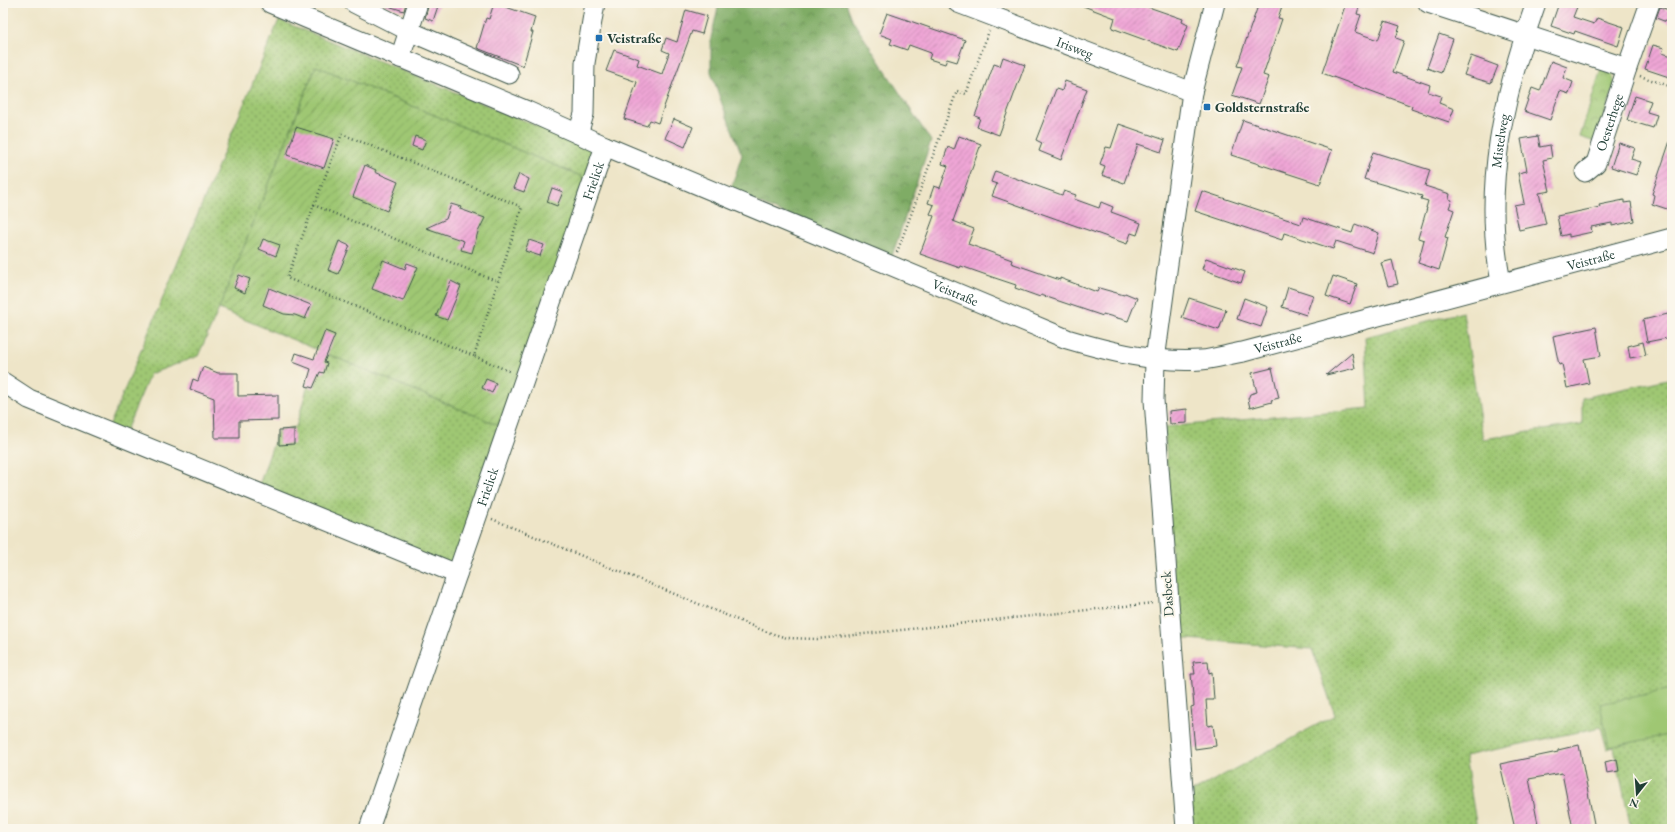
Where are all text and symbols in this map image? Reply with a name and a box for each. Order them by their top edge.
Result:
place label: Veistraße [607,29,662,47]
street label: Irisweg [1054,32,1097,63]
marker: Veistraße [594,33,604,43]
street label: Oesterhege [1591,91,1627,153]
place label: Goldsternstraße [1215,98,1310,116]
marker: Goldsternstraße [1202,102,1212,112]
street label: Mistelweg [1487,111,1513,169]
street label: Frielick [578,158,608,202]
street label: Veistraße [1565,244,1617,275]
street label: Veistraße [929,275,982,310]
street label: Veistraße [1252,328,1304,358]
street label: Frielick [472,465,502,509]
street label: Dasbeck [1156,570,1178,617]
north arrow [1617,774,1657,814]
text: N [1628,796,1640,812]

